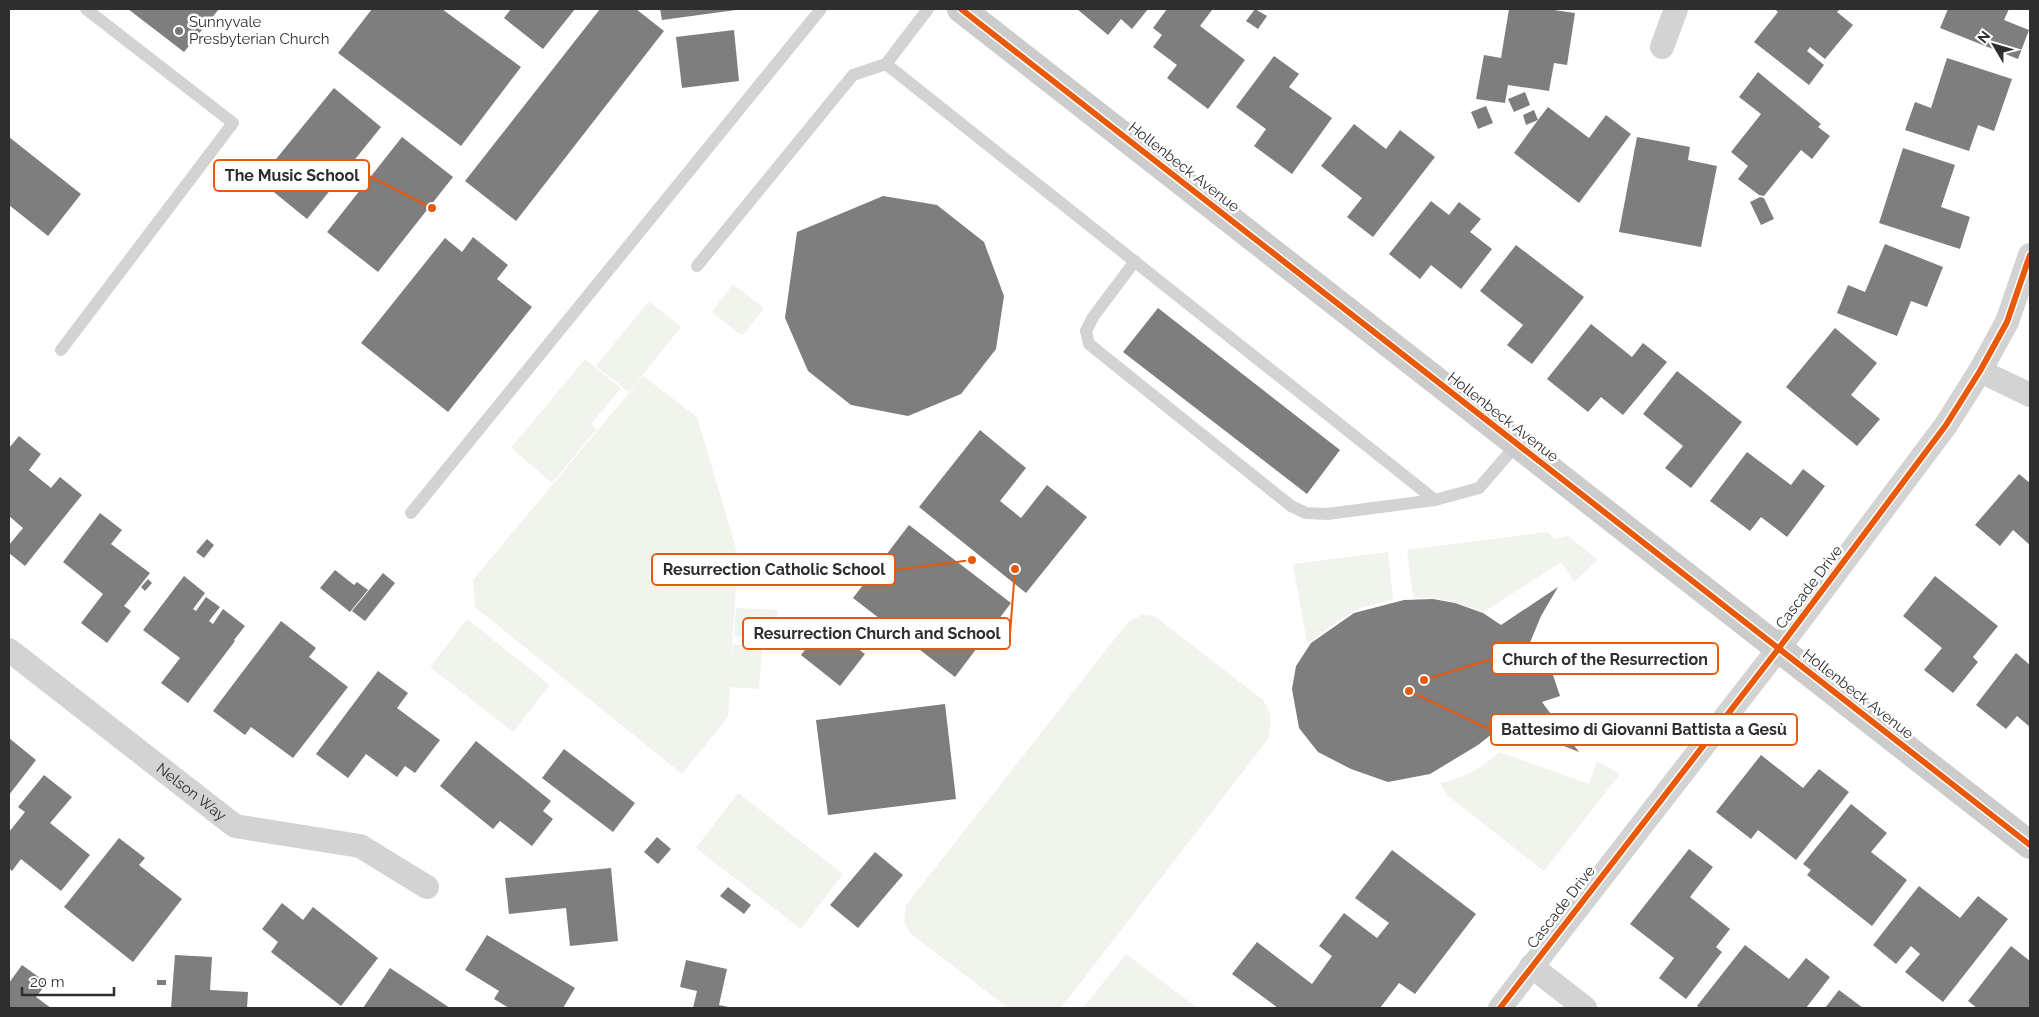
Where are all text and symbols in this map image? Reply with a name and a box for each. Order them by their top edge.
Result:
place label: Sunnyvale Presbyterian Church [189,13,329,48]
north arrow [1969,20,2019,70]
marker: Sunnyvale Presbyterian Church [173,25,185,37]
text: N [1974,28,1993,46]
street label: Hollenbeck Avenue [1125,118,1243,216]
callout: The Music School [214,160,369,191]
text: The Music School [225,166,360,185]
street label: Hollenbeck Avenue [1444,368,1562,466]
street label: Cascade Drive [1772,542,1846,632]
callout: Resurrection Catholic School [652,554,895,585]
text: Resurrection Catholic School [663,560,886,579]
callout: Resurrection Church and School [743,618,1010,649]
text: Resurrection Church and School [753,624,1002,643]
callout: Church of the Resurrection [1492,643,1718,674]
street label: Hollenbeck Avenue [1799,645,1917,743]
text: Church of the Resurrection [1502,650,1708,669]
callout: Battesimo di Giovanni Battista a Gesù [1491,714,1797,745]
text: Battesimo di Giovanni Battista a Gesù [1501,720,1787,739]
street label: Nelson Way [153,759,230,825]
street label: Cascade Drive [1523,862,1599,952]
scale bar [22,964,115,996]
text: 20 m [30,973,65,991]

